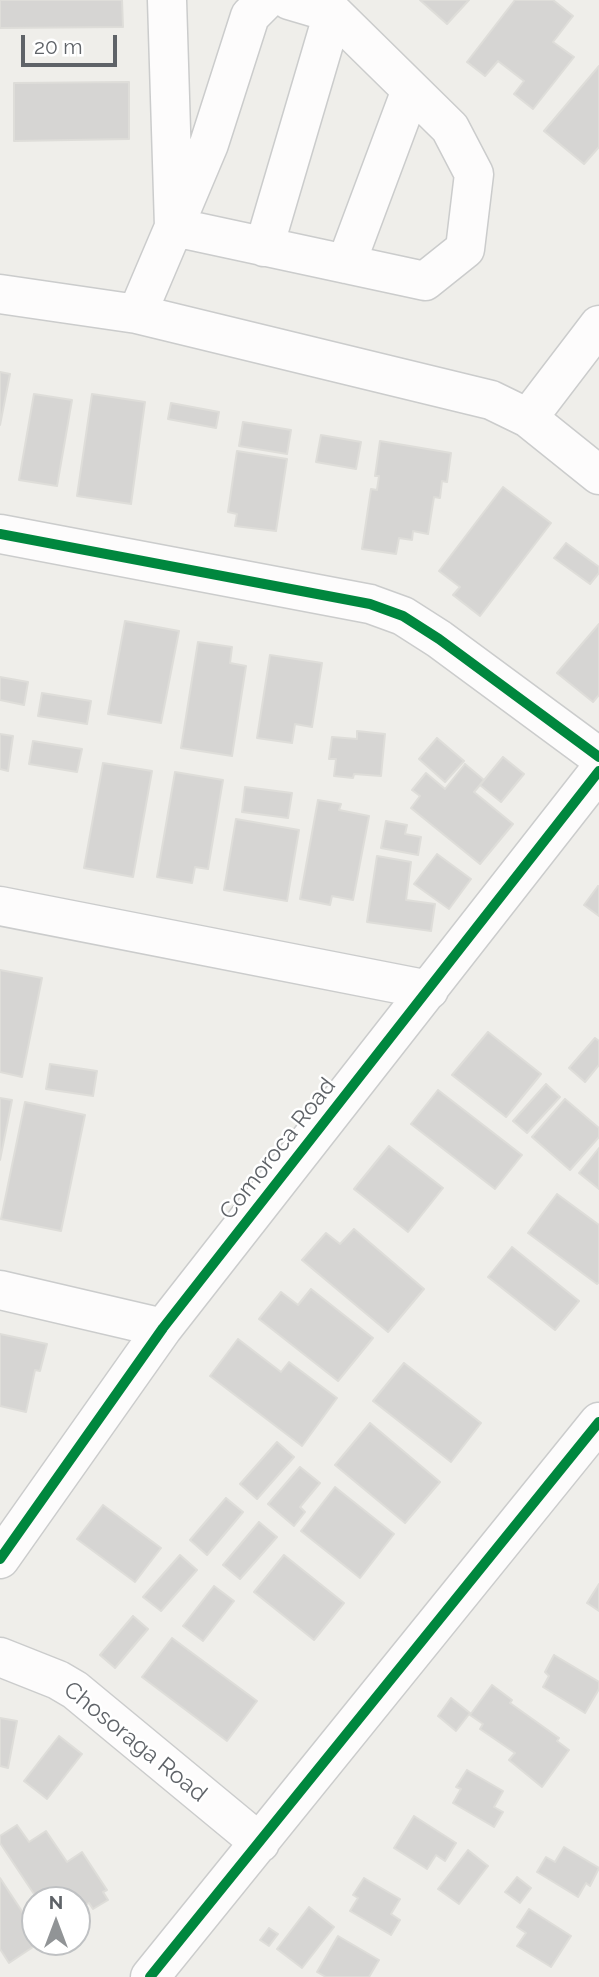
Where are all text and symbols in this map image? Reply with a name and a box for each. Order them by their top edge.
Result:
scale bar [24,21,121,65]
text: 20 m [34,34,82,59]
street label: Comoroca Road [214,1073,342,1225]
street label: Chosoraga Road [58,1676,212,1808]
north arrow [21,1886,91,1956]
text: N [49,1891,63,1913]

